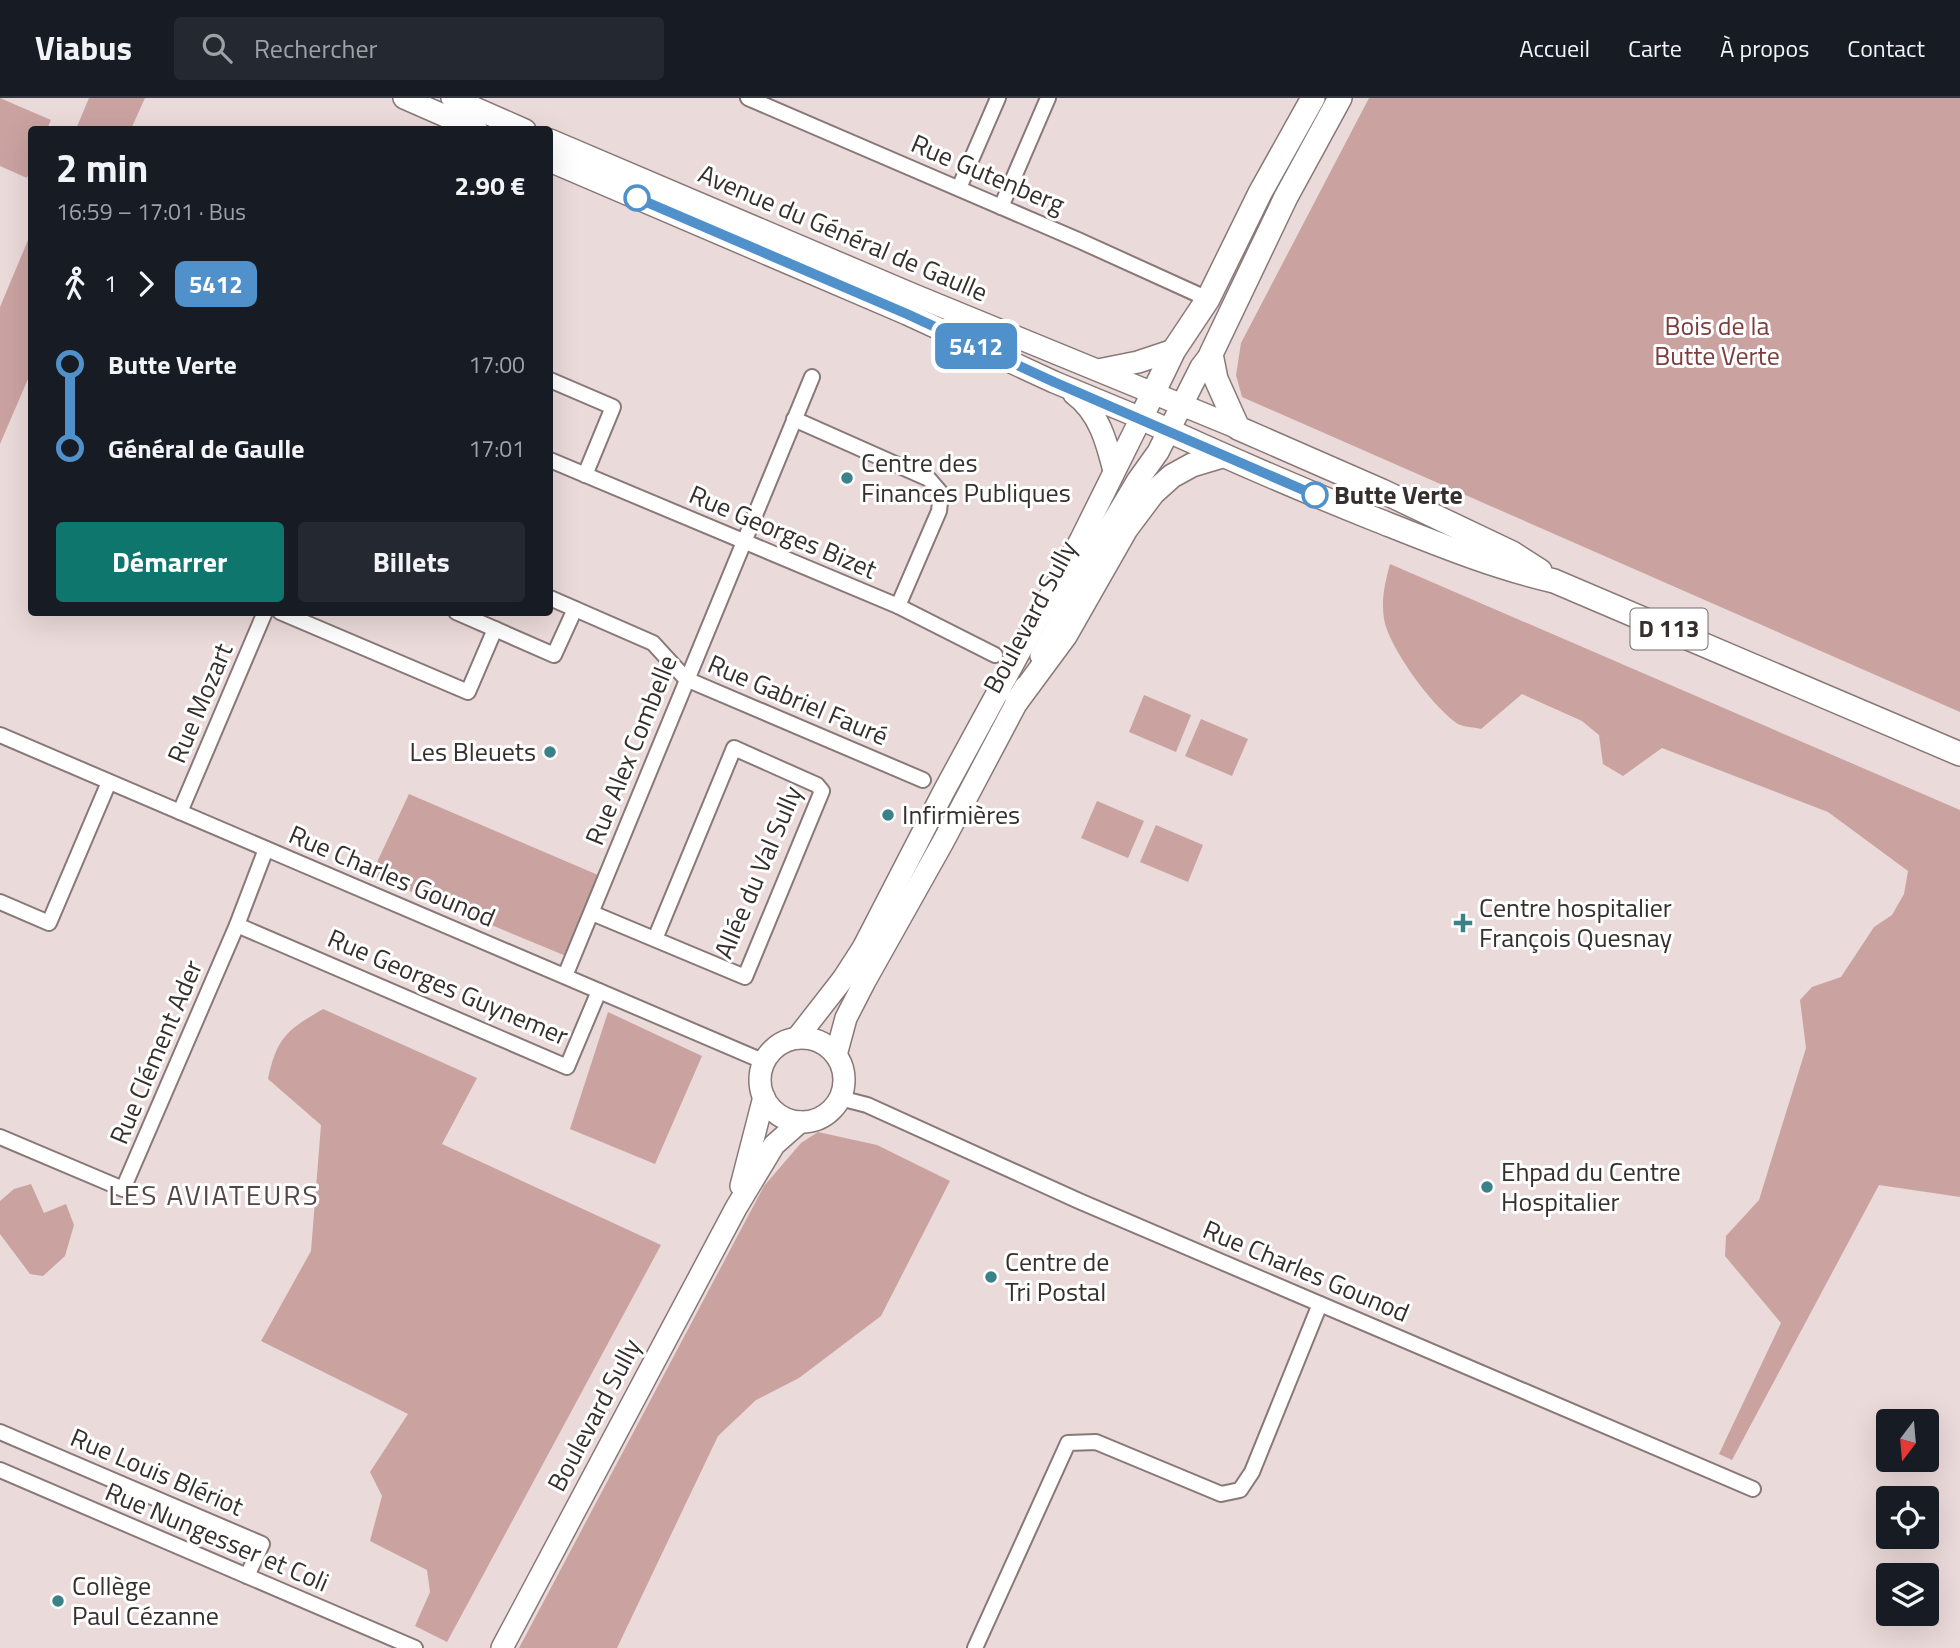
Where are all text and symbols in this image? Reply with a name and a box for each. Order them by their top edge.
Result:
search box [174,17,664,80]
text: Viabus [35,23,132,73]
icon: search [198,29,236,67]
text: Rechercher [254,29,378,68]
text: Accueil [1519,30,1590,66]
text: Carte [1628,30,1682,66]
text: À propos [1720,30,1809,66]
text: Contact [1847,30,1925,66]
street label: Rue Gutenberg [905,124,1071,223]
text: 2 min [56,139,148,197]
street label: Avenue du Général de Gaulle [692,154,994,311]
text: 2.90 € [454,166,525,205]
unlabelled marker [624,185,650,211]
text: 16:59 – 17:01 · Bus [56,194,246,229]
icon: walk [56,265,94,303]
icon: forward [127,265,165,303]
text: 1 [104,266,117,301]
text: 5412 [189,266,243,302]
park label: Bois de la Butte Verte [1654,306,1780,375]
line badge: 5412 [927,323,1025,369]
text: 5412 [949,328,1003,364]
text: Butte Verte [108,345,237,384]
text: 17:00 [468,347,525,382]
text: Général de Gaulle [108,429,305,468]
text: 17:01 [468,431,525,466]
place label: Centre des Finances Publiques [861,443,1071,512]
marker: Centre des Finances Publiques [839,470,855,486]
street label: Rue Georges Bizet [683,474,883,589]
place label: Butte Verte [1334,475,1463,514]
marker: Butte Verte [1302,482,1328,508]
button: Démarrer [56,522,284,602]
button: Billets [298,522,525,602]
street label: Boulevard Sully [973,533,1086,700]
road number: D 113 [1630,608,1708,650]
street label: Rue Mozart [157,637,242,769]
street label: Rue Gabriel Fauré [702,644,894,755]
street label: Rue Alex Combelle [575,649,686,851]
place label: Les Bleuets [410,732,536,771]
marker: Les Bleuets [542,744,558,760]
street label: Allée du Val Sully [704,779,812,964]
place label: Infirmières [902,795,1020,834]
marker: Infirmières [880,807,896,823]
street label: Rue Charles Gounod [283,814,501,937]
place label: Centre hospitalier François Quesnay [1479,888,1672,957]
marker: Centre hospitalier François Quesnay [1453,913,1473,933]
street label: Rue Georges Guynemer [322,918,575,1055]
street label: Rue Clément Ader [99,954,212,1150]
place label: Ehpad du Centre Hospitalier [1501,1152,1681,1221]
district label: LES AVIATEURS [108,1173,320,1216]
marker: Ehpad du Centre Hospitalier [1479,1179,1495,1195]
street label: Rue Charles Gounod [1197,1209,1415,1332]
place label: Centre de Tri Postal [1005,1242,1110,1311]
marker: Centre de Tri Postal [983,1269,999,1285]
street label: Boulevard Sully [537,1331,650,1498]
north arrow [1876,1409,1939,1472]
map controls [1876,1409,1939,1626]
street label: Rue Louis Blériot [65,1418,250,1526]
street label: Rue Nungesser et Coli [99,1472,335,1601]
button: locate [1876,1486,1939,1549]
button: layers [1876,1563,1939,1626]
place label: Collège Paul Cézanne [72,1566,219,1635]
marker: Collège Paul Cézanne [50,1593,66,1609]

